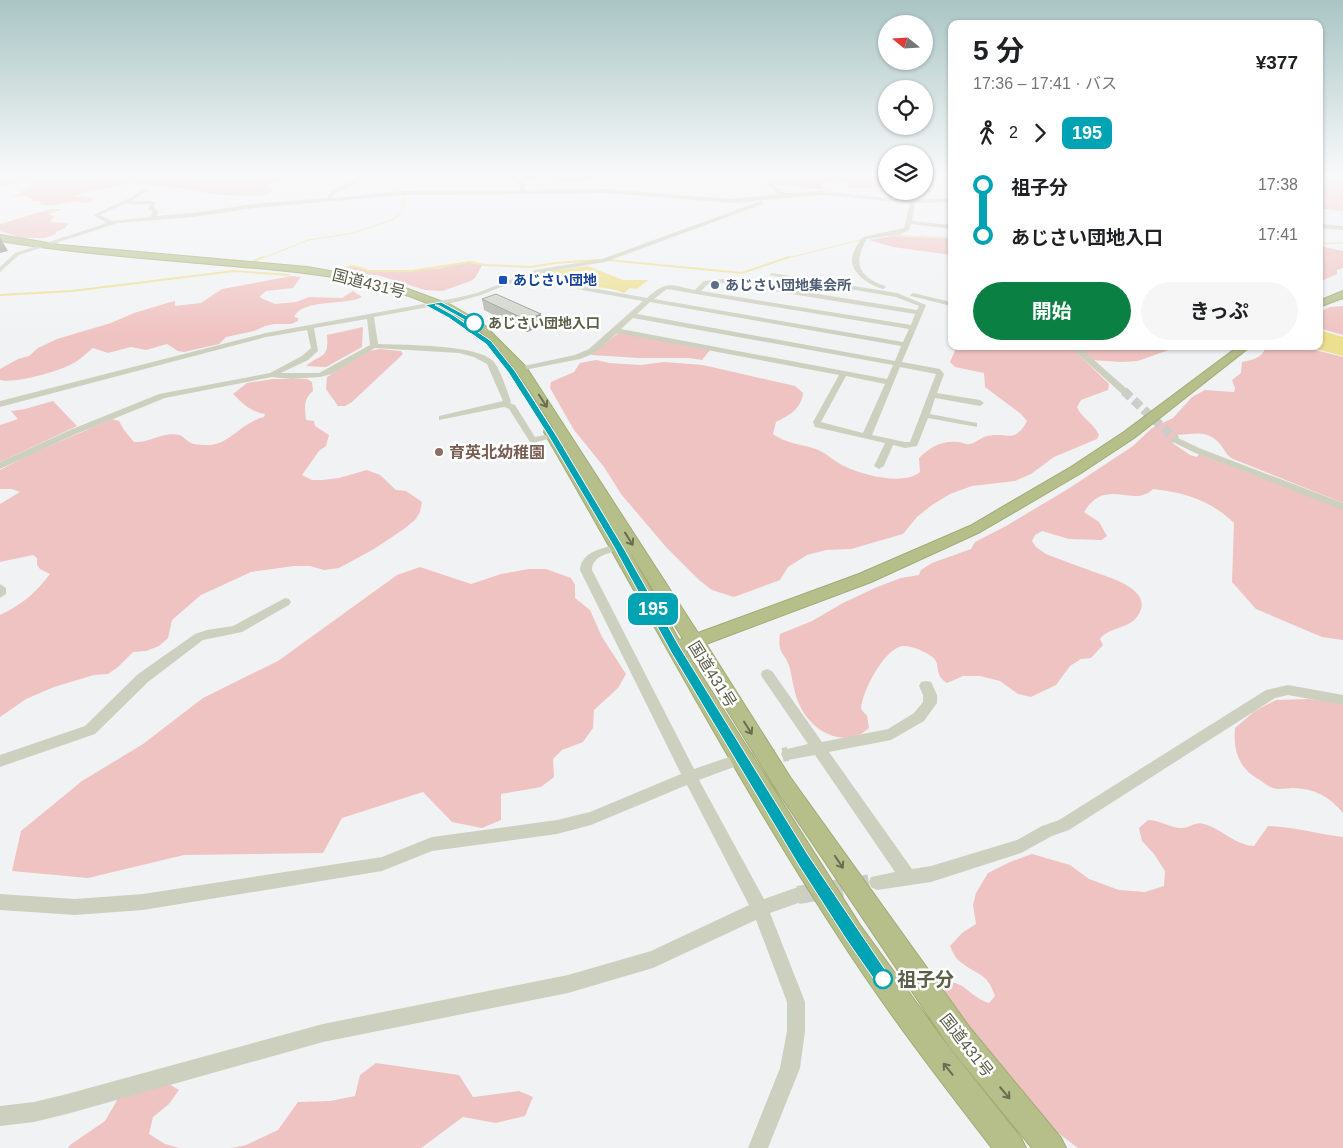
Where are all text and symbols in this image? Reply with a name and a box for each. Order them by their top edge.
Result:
north arrow [878,15,932,70]
map controls [878,15,933,200]
text: 5 分 [973,35,1024,66]
text: ¥377 [1256,52,1298,73]
text: 17:36 – 17:41 · バス [973,75,1117,92]
button: locate [878,80,933,135]
icon: walk [973,119,1001,147]
icon: forward [1026,119,1054,147]
text: 195 [1072,123,1102,143]
text: 2 [1009,124,1018,141]
button: layers [878,145,933,200]
text: 17:38 [1258,176,1298,193]
text: 祖子分 [1011,177,1068,198]
text: 17:41 [1258,226,1298,243]
text: あじさい団地入口 [1011,227,1163,248]
street label: 国道431号 [331,266,407,301]
place label: あじさい団地 [513,272,597,288]
marker: あじさい団地 [497,274,509,286]
place label: あじさい団地集会所 [725,277,851,293]
marker: あじさい団地集会所 [709,279,721,291]
button: 開始 [973,282,1131,340]
button: きっぷ [1141,282,1298,340]
marker: あじさい団地入口 [464,313,484,333]
place label: あじさい団地入口 [488,315,600,331]
one-way arrow [538,394,548,408]
place label: 育英北幼稚園 [449,444,545,461]
marker: 育英北幼稚園 [433,446,445,458]
one-way arrow [625,531,635,545]
line badge: 195 [624,593,682,625]
text: 195 [638,599,668,619]
street label: 国道431号 [686,638,740,710]
one-way arrow [743,720,753,734]
one-way arrow [834,855,844,869]
marker: 祖子分 [873,969,893,989]
place label: 祖子分 [897,969,954,990]
street label: 国道431号 [937,1011,996,1080]
one-way arrow [942,1063,953,1076]
one-way arrow [1000,1086,1011,1099]

